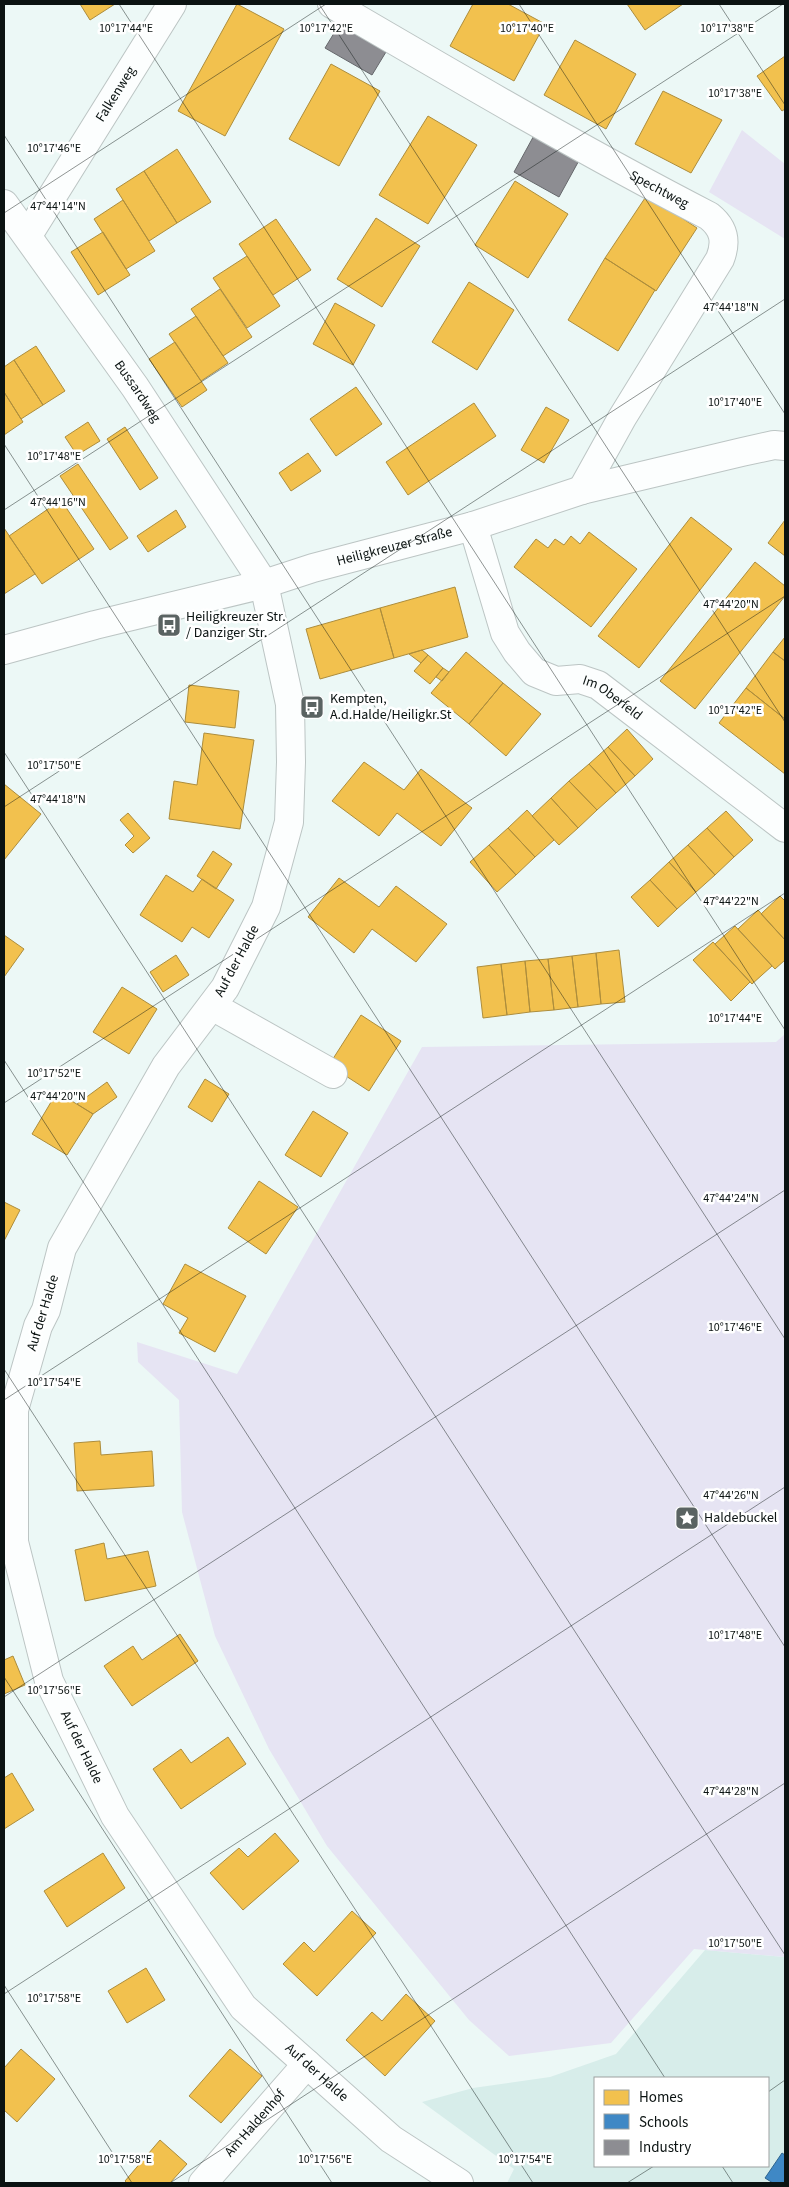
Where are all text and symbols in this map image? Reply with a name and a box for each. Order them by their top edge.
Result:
text: 10°17'44"E [99,20,153,37]
text: 10°17'42"E [299,20,353,37]
text: 10°17'40"E [500,20,554,37]
text: 10°17'38"E [700,20,754,37]
street label: Falkenweg [91,62,141,126]
text: 10°17'38"E [708,85,762,102]
text: 10°17'46"E [27,140,81,157]
street label: Spechtweg [626,166,692,214]
text: 47°44'14"N [30,198,86,215]
text: 47°44'18"N [703,299,759,316]
street label: Bussardweg [109,356,166,426]
text: 10°17'40"E [708,394,762,411]
text: 10°17'48"E [27,448,81,465]
text: 47°44'16"N [30,494,86,511]
street label: Heiligkreuzer Straße [334,522,454,571]
text: 47°44'20"N [703,596,759,613]
place label: Heiligkreuzer Str. / Danziger Str. [186,607,286,643]
bus stop icon: Heiligkreuzer Str. / Danziger Str. [156,612,182,638]
street label: Im Oberfeld [580,671,646,725]
place label: Kempten, A.d.Halde/Heiligkr.St [330,689,452,725]
bus stop icon: Kempten, A.d.Halde/Heiligkr.St [299,694,325,720]
text: 10°17'42"E [708,702,762,719]
text: 10°17'50"E [27,757,81,774]
text: 47°44'18"N [30,791,86,808]
text: 47°44'22"N [703,893,759,910]
street label: Auf der Halde [210,921,264,1001]
text: 10°17'44"E [708,1010,762,1027]
text: 10°17'52"E [27,1065,81,1082]
text: 47°44'20"N [30,1088,86,1105]
text: 47°44'24"N [703,1190,759,1207]
street label: Auf der Halde [22,1272,64,1354]
text: 10°17'46"E [708,1319,762,1336]
text: 10°17'54"E [27,1374,81,1391]
text: 47°44'26"N [703,1487,759,1504]
place icon: Haldebuckel [674,1505,700,1531]
place label: Haldebuckel [704,1508,778,1528]
text: 10°17'48"E [708,1627,762,1644]
text: 10°17'56"E [27,1682,81,1699]
street label: Auf der Halde [55,1707,108,1787]
text: 47°44'28"N [703,1783,759,1800]
text: 10°17'50"E [708,1935,762,1952]
text: 10°17'58"E [27,1990,81,2007]
street label: Auf der Halde [280,2039,353,2106]
legend [594,2077,769,2167]
street label: Am Haldenhof [220,2085,291,2162]
text: Homes [639,2087,683,2108]
text: Schools [639,2112,688,2133]
text: Industry [639,2137,691,2158]
text: 10°17'58"E [98,2151,152,2168]
text: 10°17'56"E [298,2151,352,2168]
text: 10°17'54"E [498,2151,552,2168]

